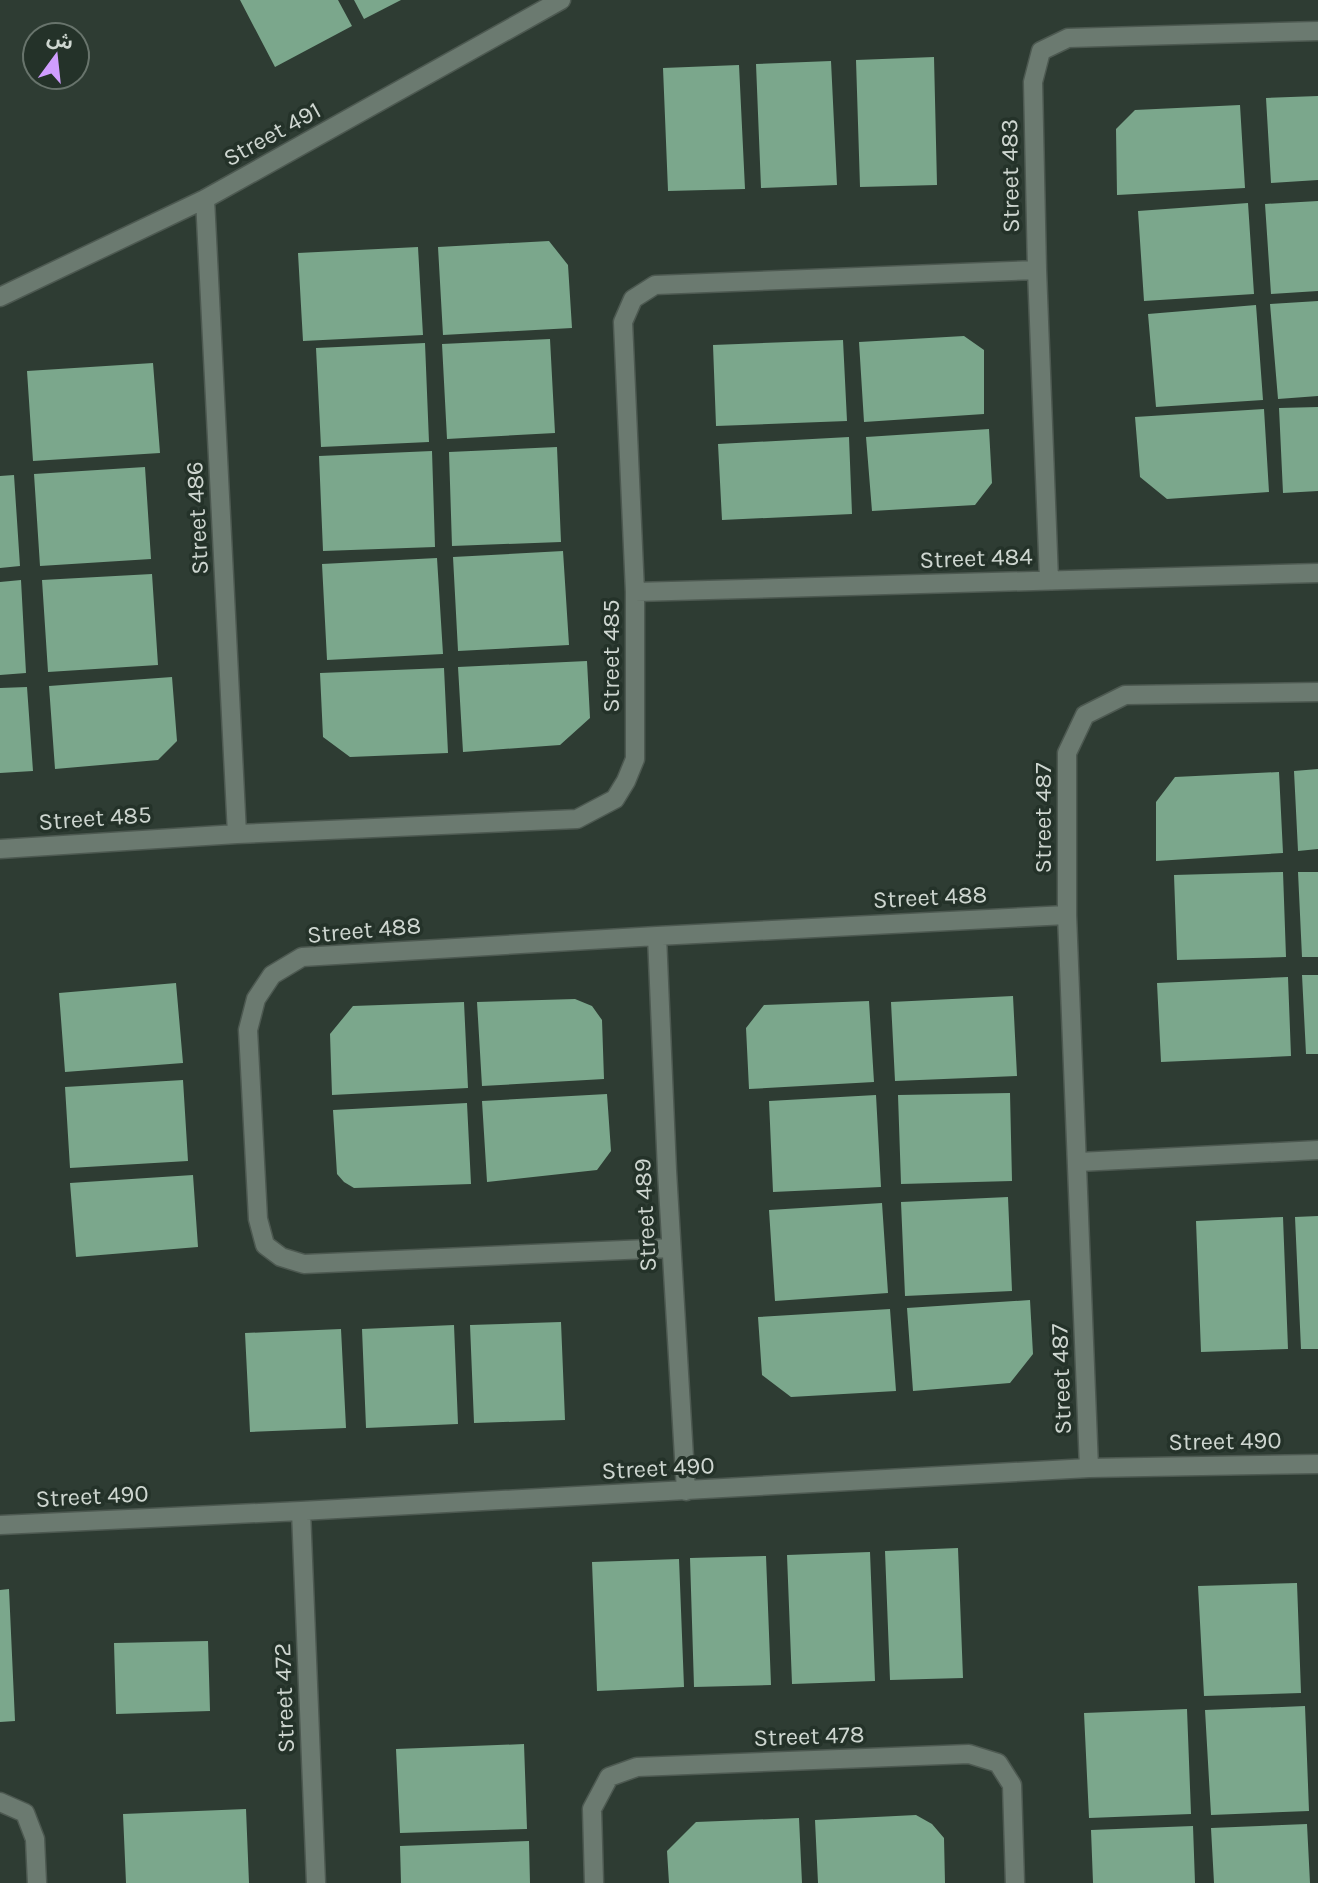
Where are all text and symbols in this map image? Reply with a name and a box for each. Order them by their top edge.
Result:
north arrow [21,21,91,91]
text: ش [45,27,76,55]
street label: Street 491 [218,96,326,172]
street label: Street 483 [995,119,1025,233]
street label: Street 486 [180,461,214,575]
street label: Street 484 [919,542,1033,574]
street label: Street 485 [597,599,625,713]
street label: Street 487 [1029,762,1057,874]
street label: Street 485 [38,800,152,836]
street label: Street 488 [872,880,988,914]
street label: Street 488 [306,911,422,949]
street label: Street 489 [628,1158,662,1272]
street label: Street 487 [1045,1323,1077,1435]
street label: Street 490 [1168,1426,1282,1456]
street label: Street 490 [601,1451,715,1485]
street label: Street 490 [35,1479,149,1513]
street label: Street 472 [268,1642,300,1754]
street label: Street 478 [753,1720,865,1752]

